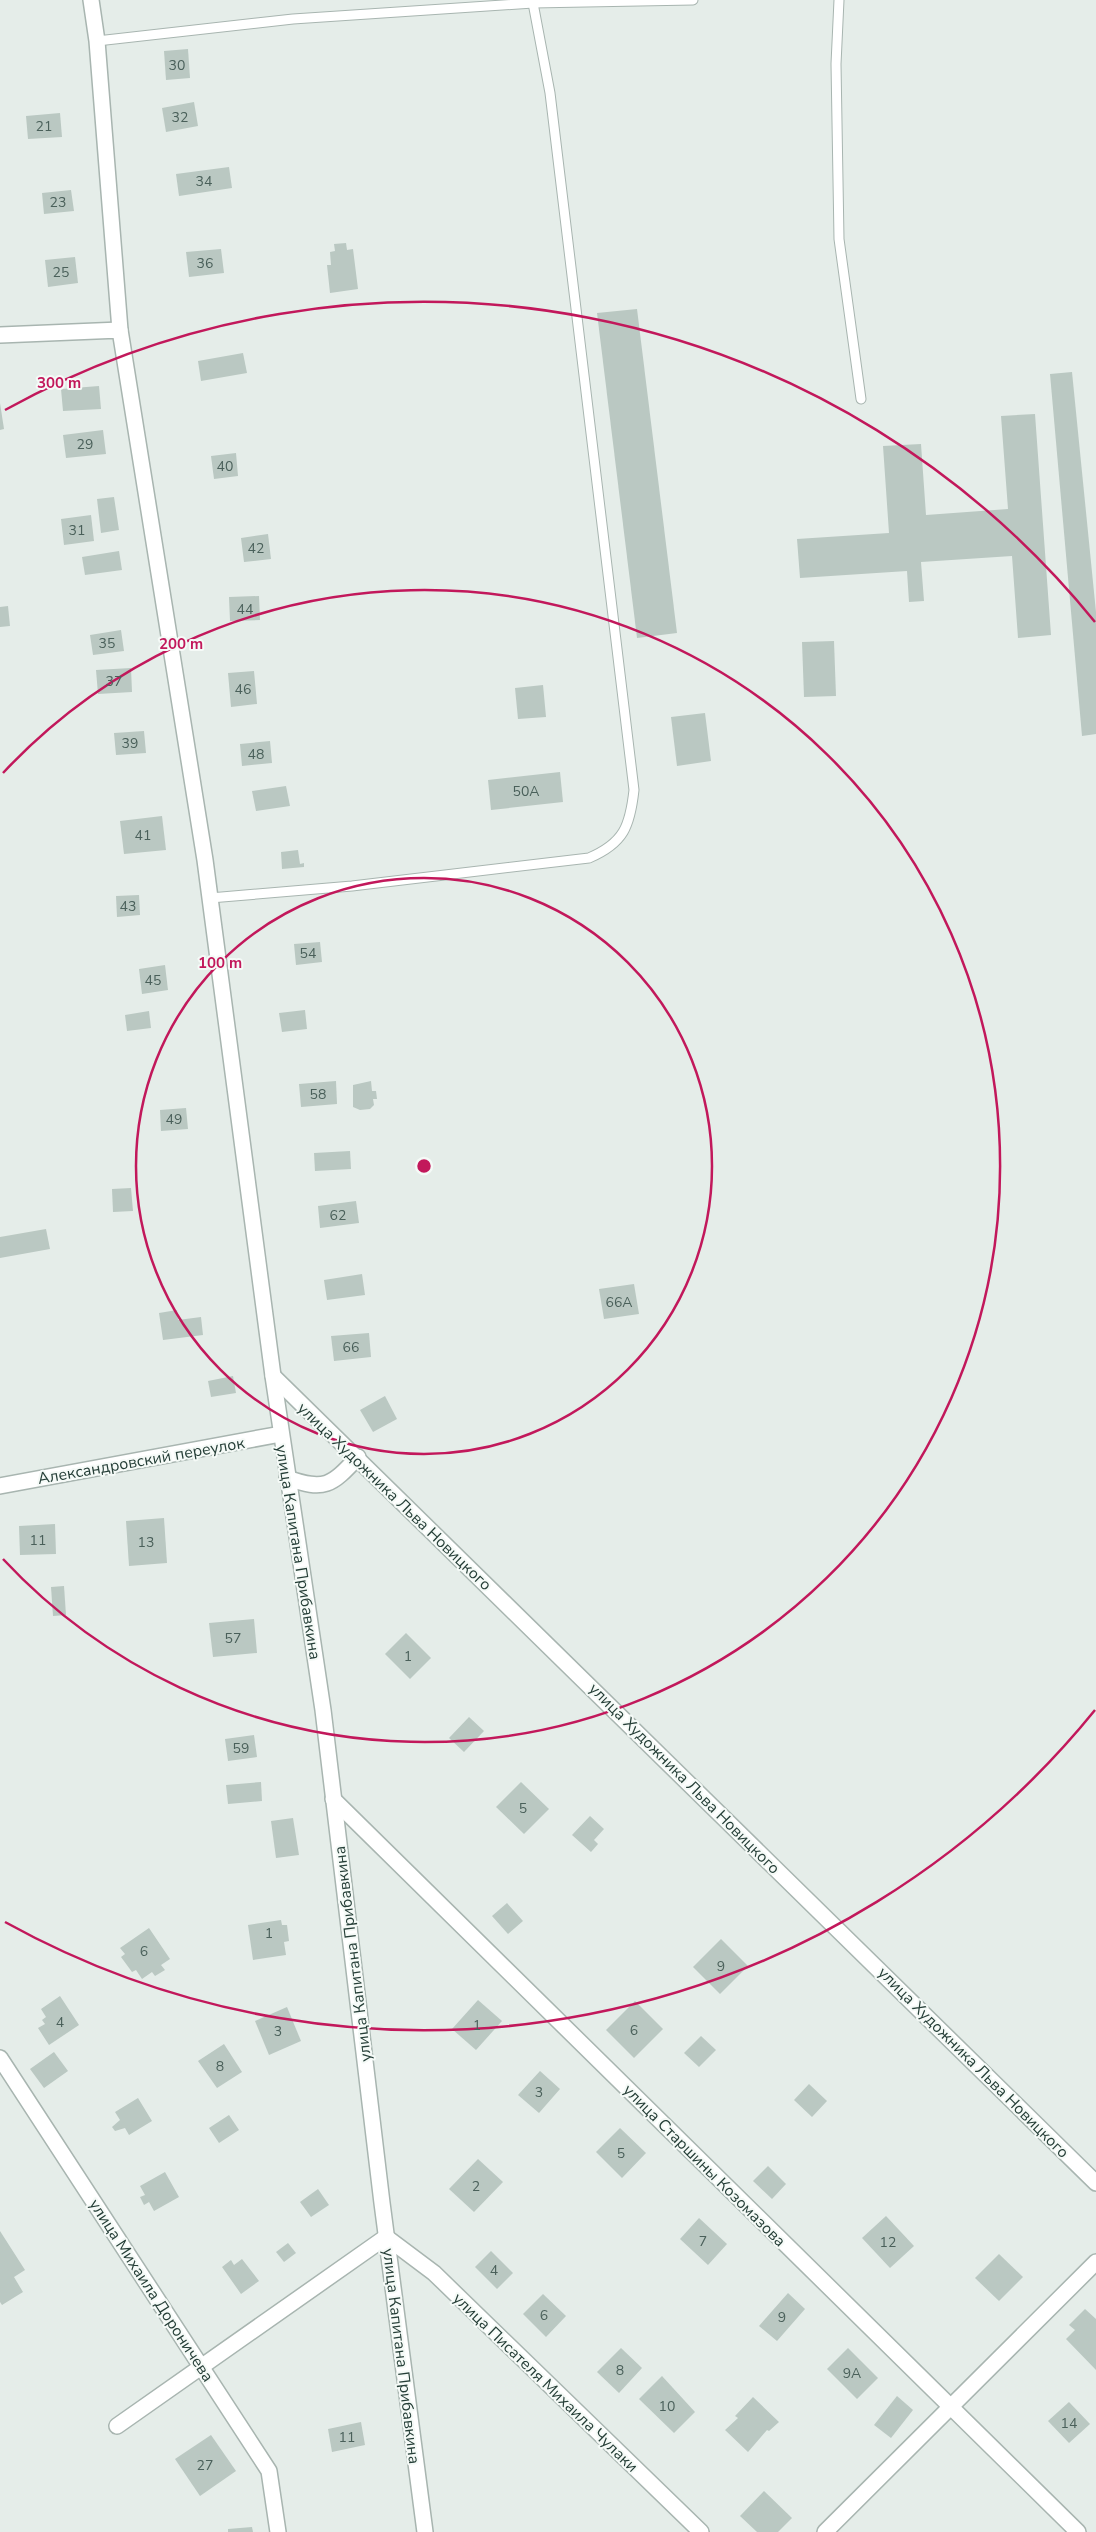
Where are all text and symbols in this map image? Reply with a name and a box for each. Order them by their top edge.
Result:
house number: 30 [169,56,185,75]
house number: 32 [172,108,188,127]
house number: 21 [36,117,52,136]
house number: 34 [196,172,212,191]
house number: 23 [50,193,66,212]
house number: 36 [197,254,213,273]
house number: 25 [53,263,69,282]
text: 300 m [37,373,81,393]
house number: 29 [77,435,93,454]
house number: 40 [217,457,233,476]
house number: 31 [69,521,85,540]
house number: 42 [248,539,264,558]
house number: 44 [237,600,253,619]
house number: 35 [99,634,115,653]
text: 200 m [159,634,203,654]
house number: 37 [106,672,122,691]
house number: 46 [235,680,251,699]
house number: 39 [122,734,138,753]
house number: 48 [248,745,264,764]
house number: 50А [512,782,540,801]
house number: 41 [135,826,151,845]
house number: 43 [120,897,136,916]
house number: 54 [300,944,316,963]
text: 100 m [198,953,242,973]
house number: 45 [145,971,161,990]
house number: 58 [310,1085,326,1104]
house number: 49 [166,1110,182,1129]
centre of rings [415,1157,433,1175]
house number: 62 [330,1206,346,1225]
house number: 66А [605,1293,633,1312]
house number: 66 [343,1338,359,1357]
street label: улица Художника Льва Новицкого [292,1398,496,1596]
street label: Александровский переулок [36,1432,247,1490]
street label: улица Капитана Прибавкина [270,1443,326,1661]
house number: 11 [30,1531,46,1550]
house number: 13 [138,1533,154,1552]
house number: 57 [225,1629,241,1648]
house number: 1 [404,1647,412,1666]
street label: улица Художника Льва Новицкого [584,1678,785,1879]
house number: 59 [233,1739,249,1758]
house number: 5 [519,1799,527,1818]
street label: улица Капитана Прибавкина [329,1845,377,2063]
house number: 1 [265,1924,273,1943]
house number: 6 [140,1942,148,1961]
house number: 9 [717,1957,725,1976]
street label: улица Художника Льва Новицкого [873,1962,1074,2163]
house number: 4 [56,2013,64,2032]
house number: 1 [473,2016,481,2035]
house number: 6 [630,2021,638,2040]
house number: 3 [274,2022,282,2041]
house number: 8 [216,2057,224,2076]
street label: улица Старшины Козомазова [618,2080,790,2252]
house number: 3 [535,2083,543,2102]
house number: 5 [617,2144,625,2163]
house number: 2 [472,2177,480,2196]
street label: улица Михаила Дороничева [84,2195,219,2386]
house number: 7 [699,2232,707,2251]
house number: 12 [880,2233,896,2252]
street label: улица Капитана Прибавкина [377,2247,425,2465]
house number: 4 [490,2261,498,2280]
street label: улица Писателя Михаила Чулаки [448,2288,643,2477]
house number: 6 [540,2306,548,2325]
house number: 9 [778,2308,786,2327]
house number: 8 [616,2361,624,2380]
house number: 9А [843,2364,861,2383]
house number: 10 [659,2397,675,2416]
house number: 14 [1061,2414,1077,2433]
house number: 11 [339,2428,355,2447]
house number: 27 [197,2456,213,2475]

